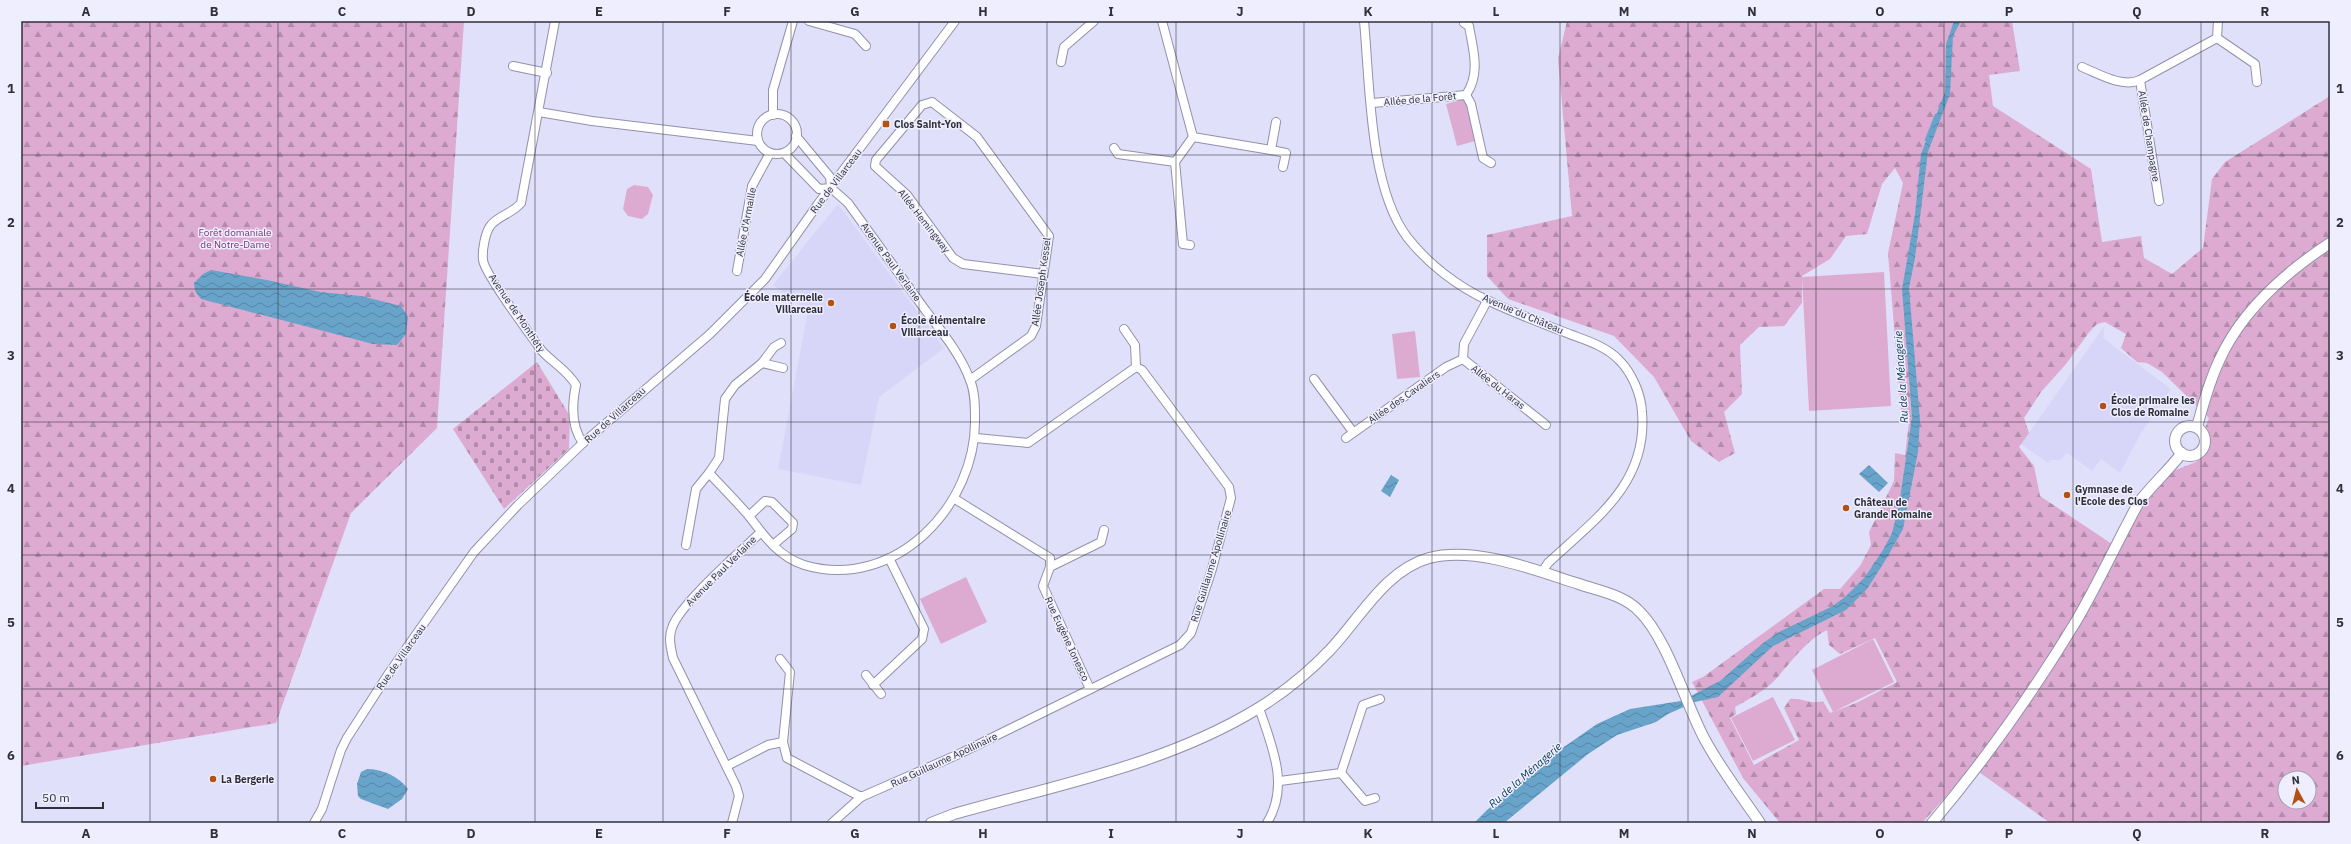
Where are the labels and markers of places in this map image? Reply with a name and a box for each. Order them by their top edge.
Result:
place label: Clos Saint-Yon [894,118,962,131]
marker: Clos Saint-Yon [881,119,891,129]
place label: École maternelle Villarceau [744,289,823,316]
marker: École maternelle Villarceau [826,298,836,308]
place label: École élémentaire Villarceau [901,312,986,339]
marker: École élémentaire Villarceau [888,321,898,331]
place label: École primaire les Clos de Romaine [2111,392,2195,419]
marker: École primaire les Clos de Romaine [2098,401,2108,411]
place label: Gymnase de l'Ecole des Clos [2075,483,2148,508]
marker: Gymnase de l'Ecole des Clos [2062,490,2072,500]
place label: Château de Grande Romaine [1854,496,1932,521]
marker: Château de Grande Romaine [1841,503,1851,513]
place label: La Bergerie [221,773,275,786]
marker: La Bergerie [208,774,218,784]

